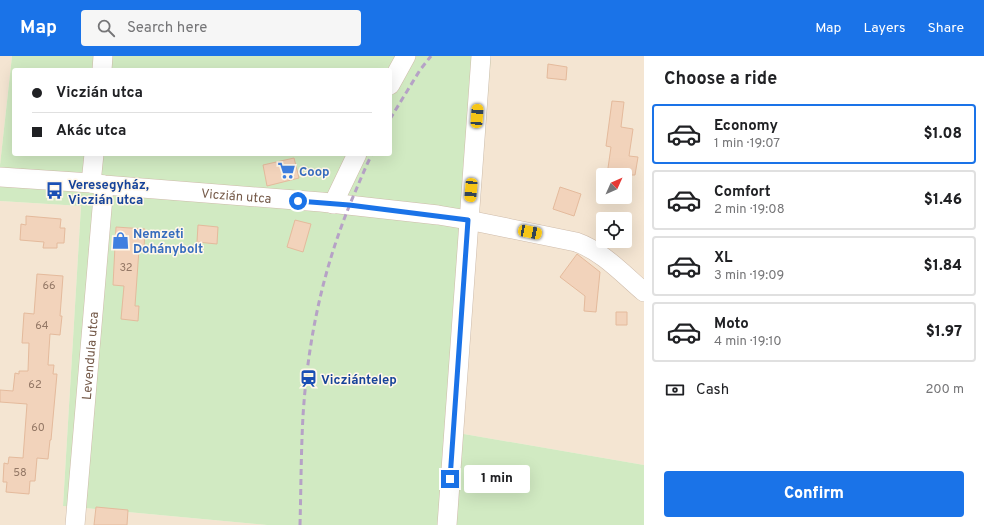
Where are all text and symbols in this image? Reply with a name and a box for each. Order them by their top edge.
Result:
search box [81,10,361,46]
text: Map [20,16,57,40]
icon: search [95,17,117,39]
text: Search here [127,19,207,38]
text: Map [815,20,841,37]
text: Layers [863,20,905,37]
text: Share [927,20,964,37]
text: Choose a ride [664,68,777,91]
text: Viczián utca [56,84,143,103]
car [470,104,484,128]
icon: car [666,116,702,152]
text: Economy [714,117,778,136]
text: Akác utca [56,122,126,141]
text: $1.08 [923,125,962,144]
text: 1 min · 19:07 [714,136,780,152]
supermarket icon: Coop [276,161,296,181]
place label: Coop [299,165,329,181]
north arrow [596,168,632,204]
map controls [596,168,632,248]
place label: Veresegyház, Viczián utca [68,178,149,209]
car [464,178,478,202]
bus stop icon: Veresegyház, Viczián utca [45,181,65,201]
icon: car [666,182,702,218]
text: Comfort [714,183,771,202]
street label: Viczián utca [200,187,272,208]
text: $1.46 [924,191,962,210]
route start [289,192,307,210]
text: 2 min · 19:08 [714,202,785,218]
button: locate [596,212,632,248]
car [517,224,543,240]
place label: Nemzeti Dohánybolt [133,227,203,258]
shop icon: Nemzeti Dohánybolt [110,230,130,250]
icon: car [666,248,702,284]
text: XL [714,249,732,268]
text: $1.84 [924,257,962,276]
house number: 32 [119,261,133,275]
text: 3 min · 19:09 [714,268,784,284]
house number: 66 [42,279,56,293]
street label: Levendula utca [80,311,103,401]
icon: car [666,314,702,350]
text: Moto [714,315,749,334]
house number: 64 [35,319,49,333]
text: $1.97 [926,323,962,342]
text: 4 min · 19:10 [714,334,782,350]
station icon: Vicziántelep [298,369,318,389]
place label: Vicziántelep [321,373,397,389]
house number: 62 [28,378,42,392]
icon: cash [664,379,686,401]
text: Cash [696,381,729,400]
text: 200 m [925,382,964,398]
house number: 60 [31,421,45,435]
callout: 1 min [464,465,530,493]
house number: 58 [13,466,27,480]
route end [441,470,459,488]
text: 1 min [481,471,513,487]
button: Confirm [664,471,964,517]

